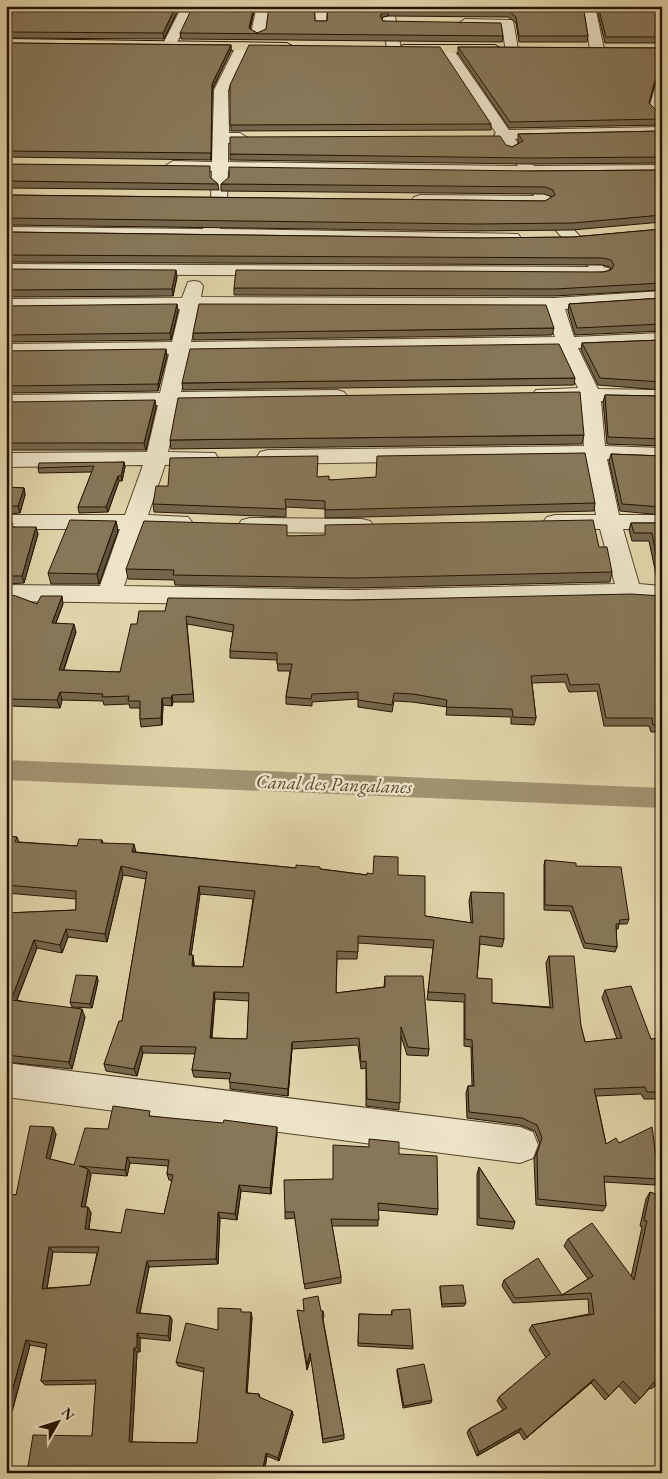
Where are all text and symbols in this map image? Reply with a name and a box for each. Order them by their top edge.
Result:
water label: Canal des Pangalanes [256,769,413,799]
north arrow [32,1396,82,1446]
text: N [58,1404,79,1424]

